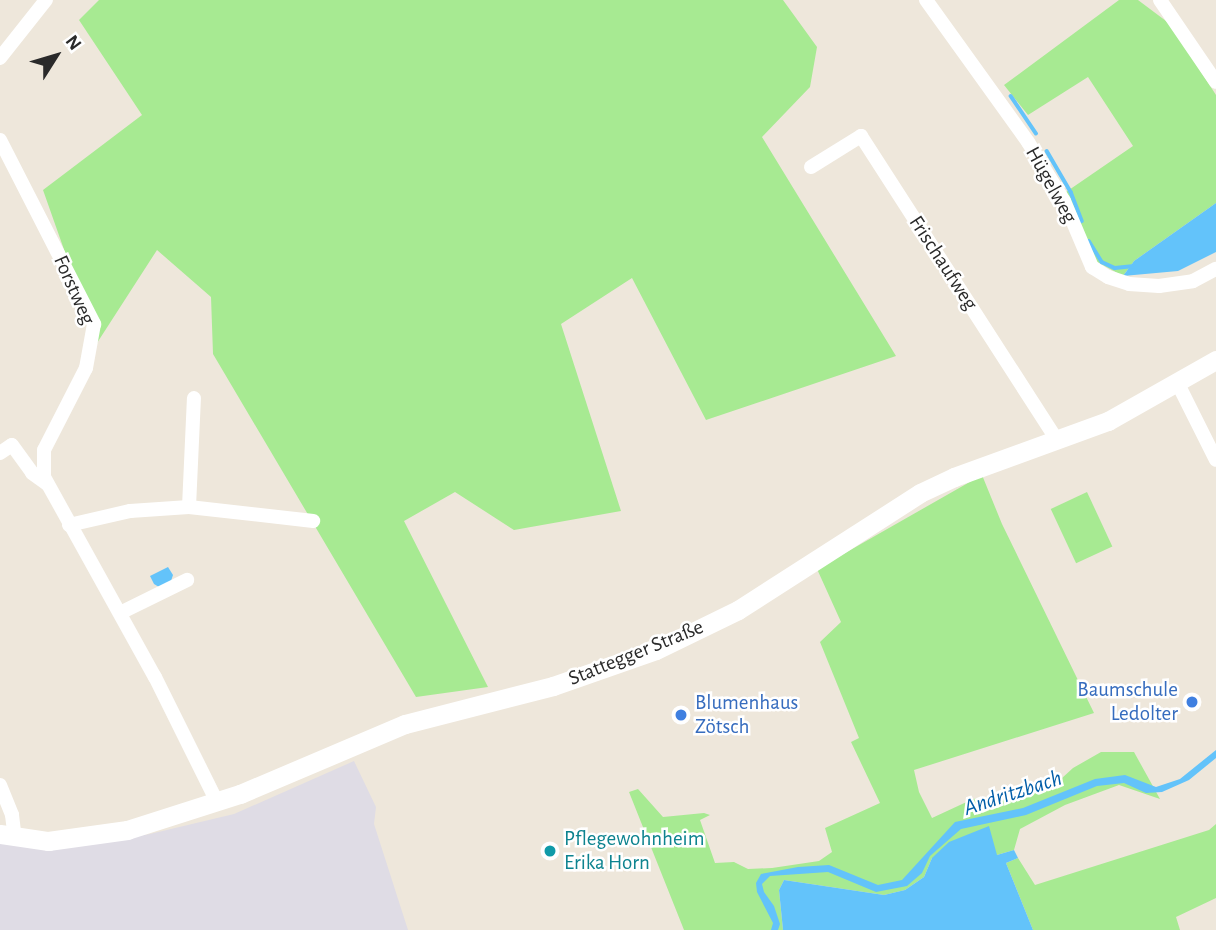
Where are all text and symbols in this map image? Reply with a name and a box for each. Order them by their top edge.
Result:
north arrow [21,21,91,91]
text: N [62,32,85,54]
street label: Hügelweg [1020,142,1082,228]
street label: Frischaufweg [903,211,983,315]
street label: Forstweg [48,251,100,329]
street label: Stattegger Straße [565,614,707,692]
place label: Baumschule Ledolter [1077,677,1178,727]
place label: Blumenhaus Zötsch [695,690,798,740]
marker: Baumschule Ledolter [1184,694,1200,710]
marker: Blumenhaus Zötsch [673,707,689,723]
water label: Andritzbach [960,765,1066,823]
place label: Pflegewohnheim Erika Horn [564,826,704,876]
marker: Pflegewohnheim Erika Horn [542,843,558,859]

